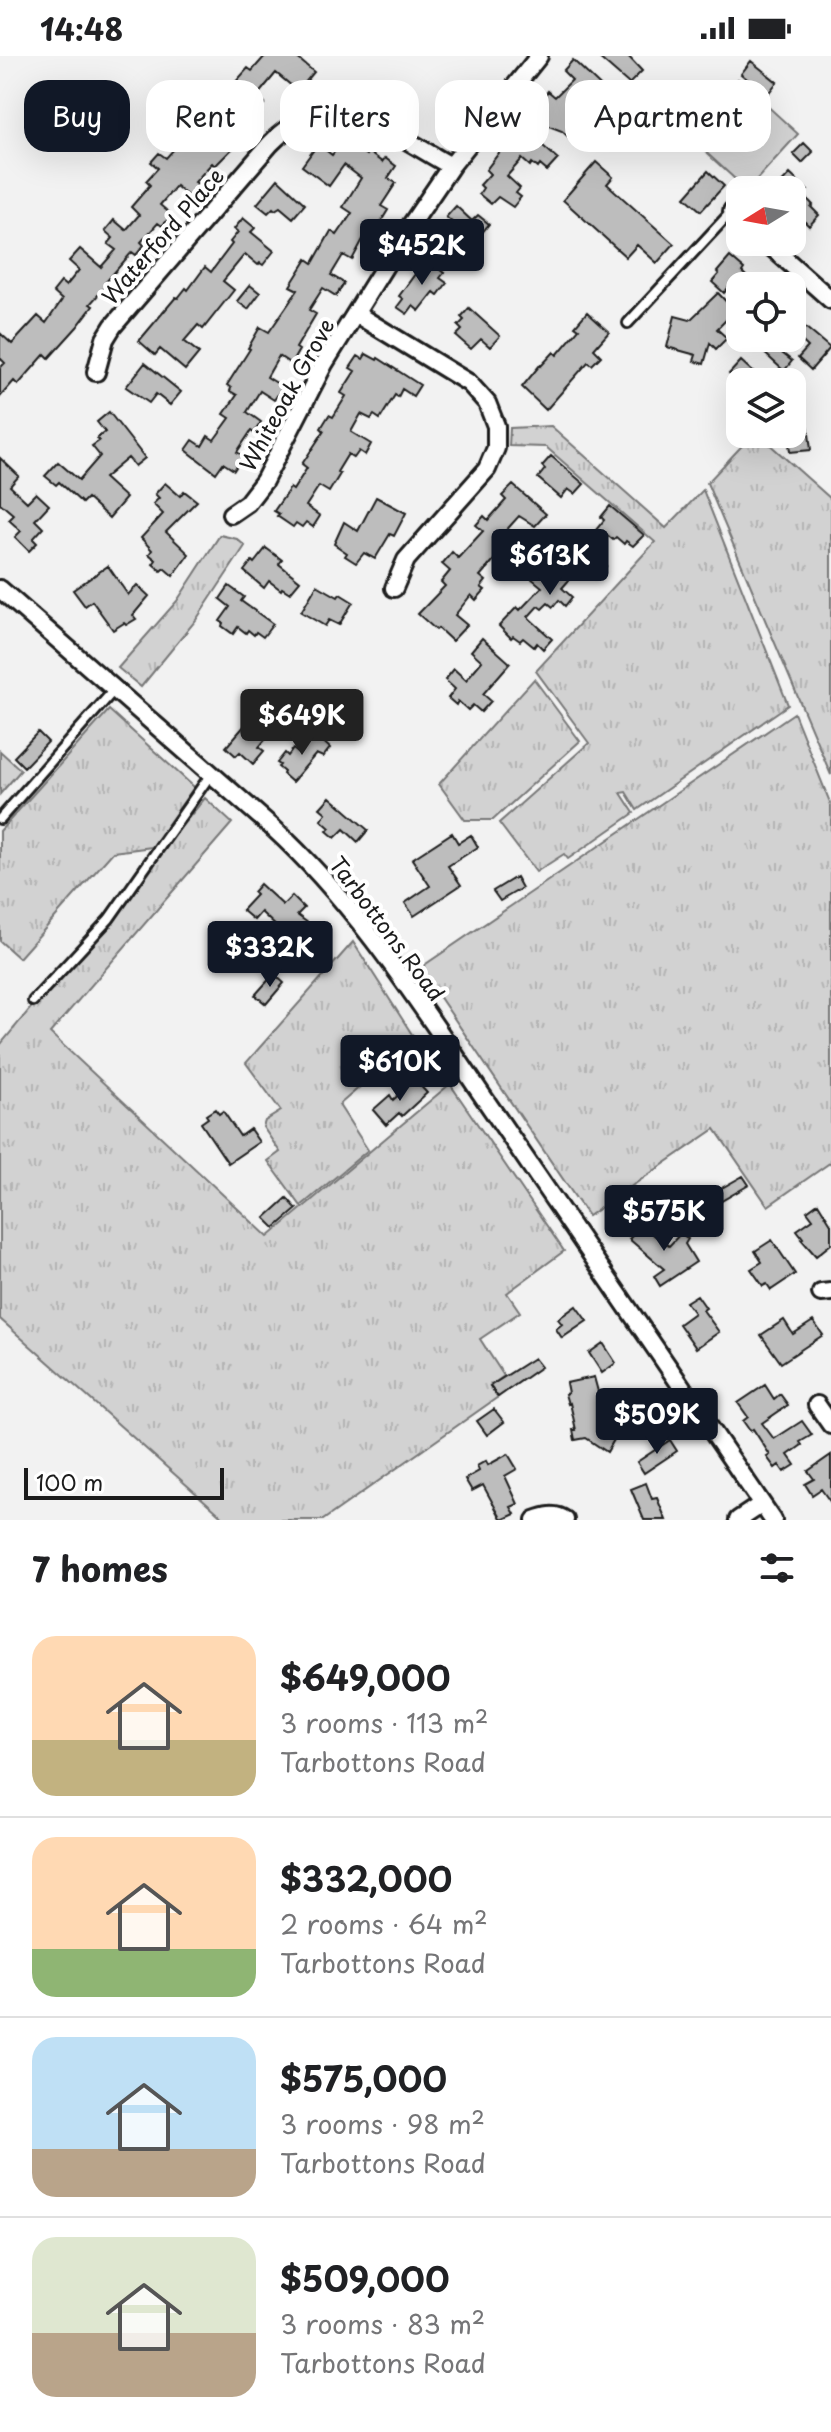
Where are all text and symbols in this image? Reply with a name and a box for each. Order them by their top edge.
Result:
text: 14:48 [40,6,123,51]
chip: Buy [24,80,130,152]
chip: Rent [146,80,264,152]
chip: Filters [280,80,419,152]
chip: New [435,80,549,152]
chip: Apartment [565,80,771,152]
street label: Waterford Place [93,159,231,311]
north arrow [726,176,806,256]
map controls [726,176,806,448]
pin: $452K [366,219,478,287]
text: $452K [378,225,466,264]
button: locate [726,272,806,352]
street label: Whiteoak Grove [230,312,342,476]
button: layers [726,368,806,448]
pin: $613K [494,529,606,597]
text: $613K [510,535,591,574]
pin: $649K [246,689,358,757]
text: $649K [258,695,346,734]
street label: Tarbottons Road [322,849,454,1007]
pin: $332K [214,921,326,989]
text: $332K [226,927,314,966]
pin: $610K [344,1035,456,1103]
text: $610K [359,1041,441,1080]
pin: $575K [608,1185,720,1253]
text: $575K [623,1191,705,1230]
pin: $509K [601,1388,713,1456]
text: $509K [614,1394,700,1433]
scale bar [24,1464,224,1500]
text: 100 m [36,1465,103,1498]
text: 7 homes [32,1542,168,1594]
icon: filters [755,1546,799,1590]
text: $649,000 [280,1651,450,1703]
icon: home [96,1668,192,1764]
text: 3 rooms · 113 m² [280,1703,488,1742]
text: Tarbottons Road [280,1742,486,1781]
text: $332,000 [280,1852,452,1904]
icon: home [96,1869,192,1965]
text: 2 rooms · 64 m² [280,1904,488,1943]
text: Tarbottons Road [280,1943,486,1982]
text: $575,000 [280,2052,447,2104]
icon: home [96,2069,192,2165]
text: 3 rooms · 98 m² [280,2104,485,2143]
text: Tarbottons Road [280,2143,486,2182]
text: $509,000 [280,2252,450,2304]
icon: home [96,2269,192,2365]
text: 3 rooms · 83 m² [280,2304,485,2343]
text: Tarbottons Road [280,2343,486,2382]

